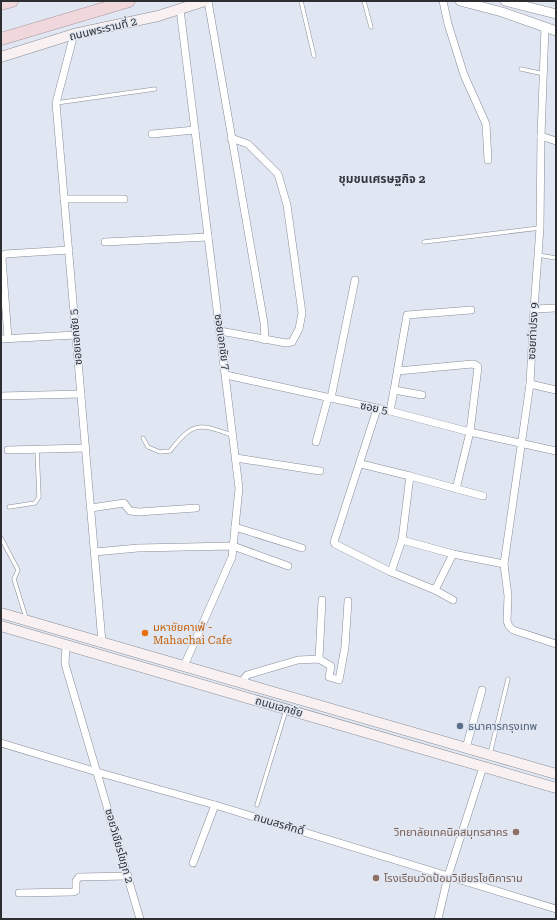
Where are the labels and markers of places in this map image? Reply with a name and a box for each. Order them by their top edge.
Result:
place label: มหาชัยคาเฟ่ - Mahachai Cafe [153,621,232,647]
marker: มหาชัยคาเฟ่ - Mahachai Cafe [140,628,150,638]
place label: ธนาคารกรุงเทพ [468,720,538,733]
marker: ธนาคารกรุงเทพ [455,721,465,731]
place label: วิทยาลัยเทคนิคสมุทรสาคร [393,826,508,839]
marker: วิทยาลัยเทคนิคสมุทรสาคร [511,827,521,837]
place label: โรงเรียนวัดป้อมวิเชียรโชติการาม [384,872,523,885]
marker: โรงเรียนวัดป้อมวิเชียรโชติการาม [371,873,381,883]

